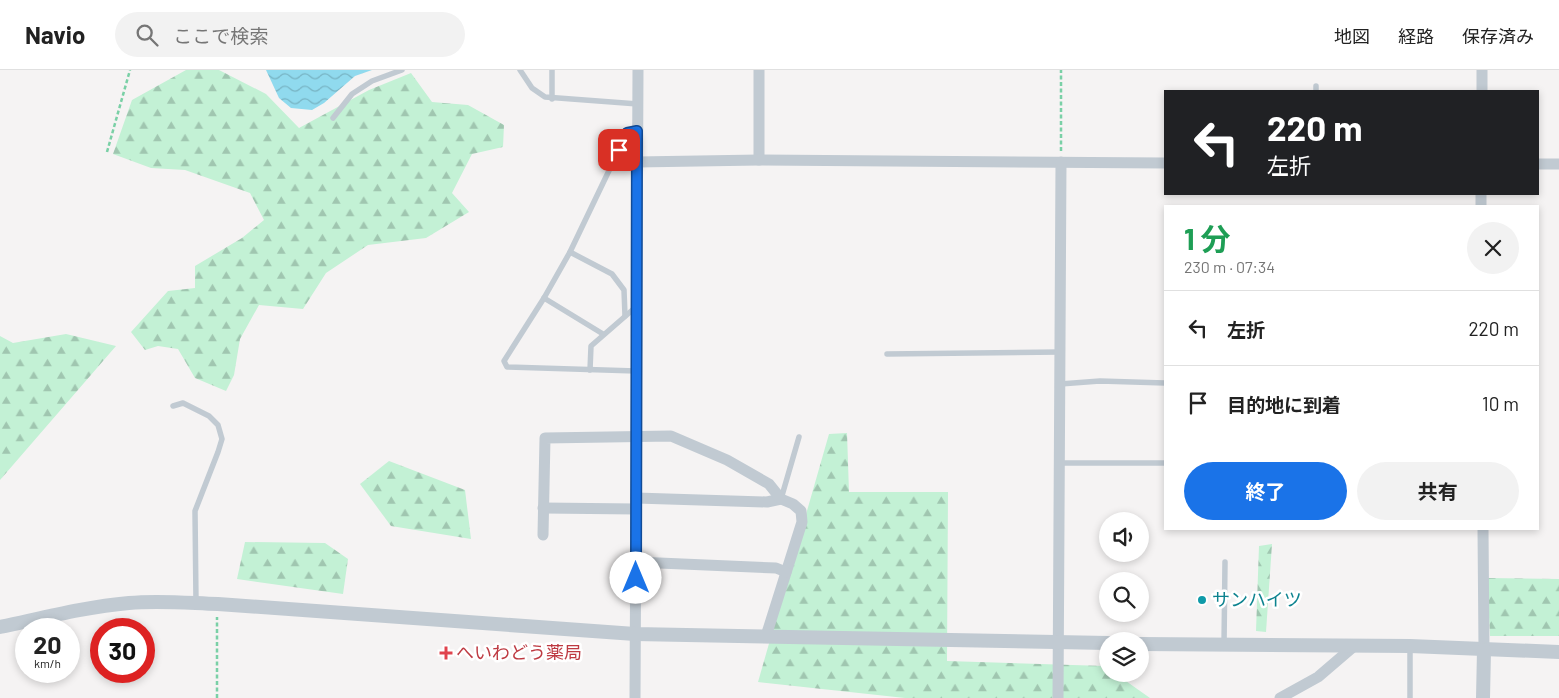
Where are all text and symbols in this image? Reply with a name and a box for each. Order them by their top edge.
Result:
search box [115,12,465,57]
text: Navio [25,20,85,49]
icon: search [133,21,161,49]
text: ここで検索 [173,24,268,47]
text: 地図 [1334,25,1370,47]
text: 経路 [1398,25,1434,47]
text: 保存済み [1462,25,1534,47]
text: 220 m [1267,106,1362,148]
icon: left [1184,110,1249,175]
pin [598,129,640,171]
icon: arrive [605,136,633,164]
text: 左折 [1267,152,1311,178]
text: 1 分 [1184,220,1231,256]
button: close [1467,222,1519,274]
text: 230 m · 07:34 [1184,257,1275,276]
icon: left [1184,314,1212,342]
text: 220 m [1468,317,1519,340]
text: 左折 [1227,318,1265,341]
icon: arrive [1184,389,1212,417]
text: 10 m [1482,392,1519,415]
text: 目的地に到着 [1227,393,1341,416]
button: 終了 [1184,462,1347,520]
button: 共有 [1357,462,1519,520]
map controls [1099,512,1149,682]
button: sound [1099,512,1149,562]
position arrow [609,551,661,603]
button: search [1099,572,1149,622]
place label: サンハイツ [1212,588,1302,610]
marker: サンハイツ [1196,594,1208,606]
speed limit sign: 30 [90,618,155,683]
text: 20 [33,629,62,659]
button: layers [1099,632,1149,682]
place label: へいわどう薬局 [456,641,582,663]
marker: へいわどう薬局 [440,647,452,659]
text: km/h [34,656,61,670]

